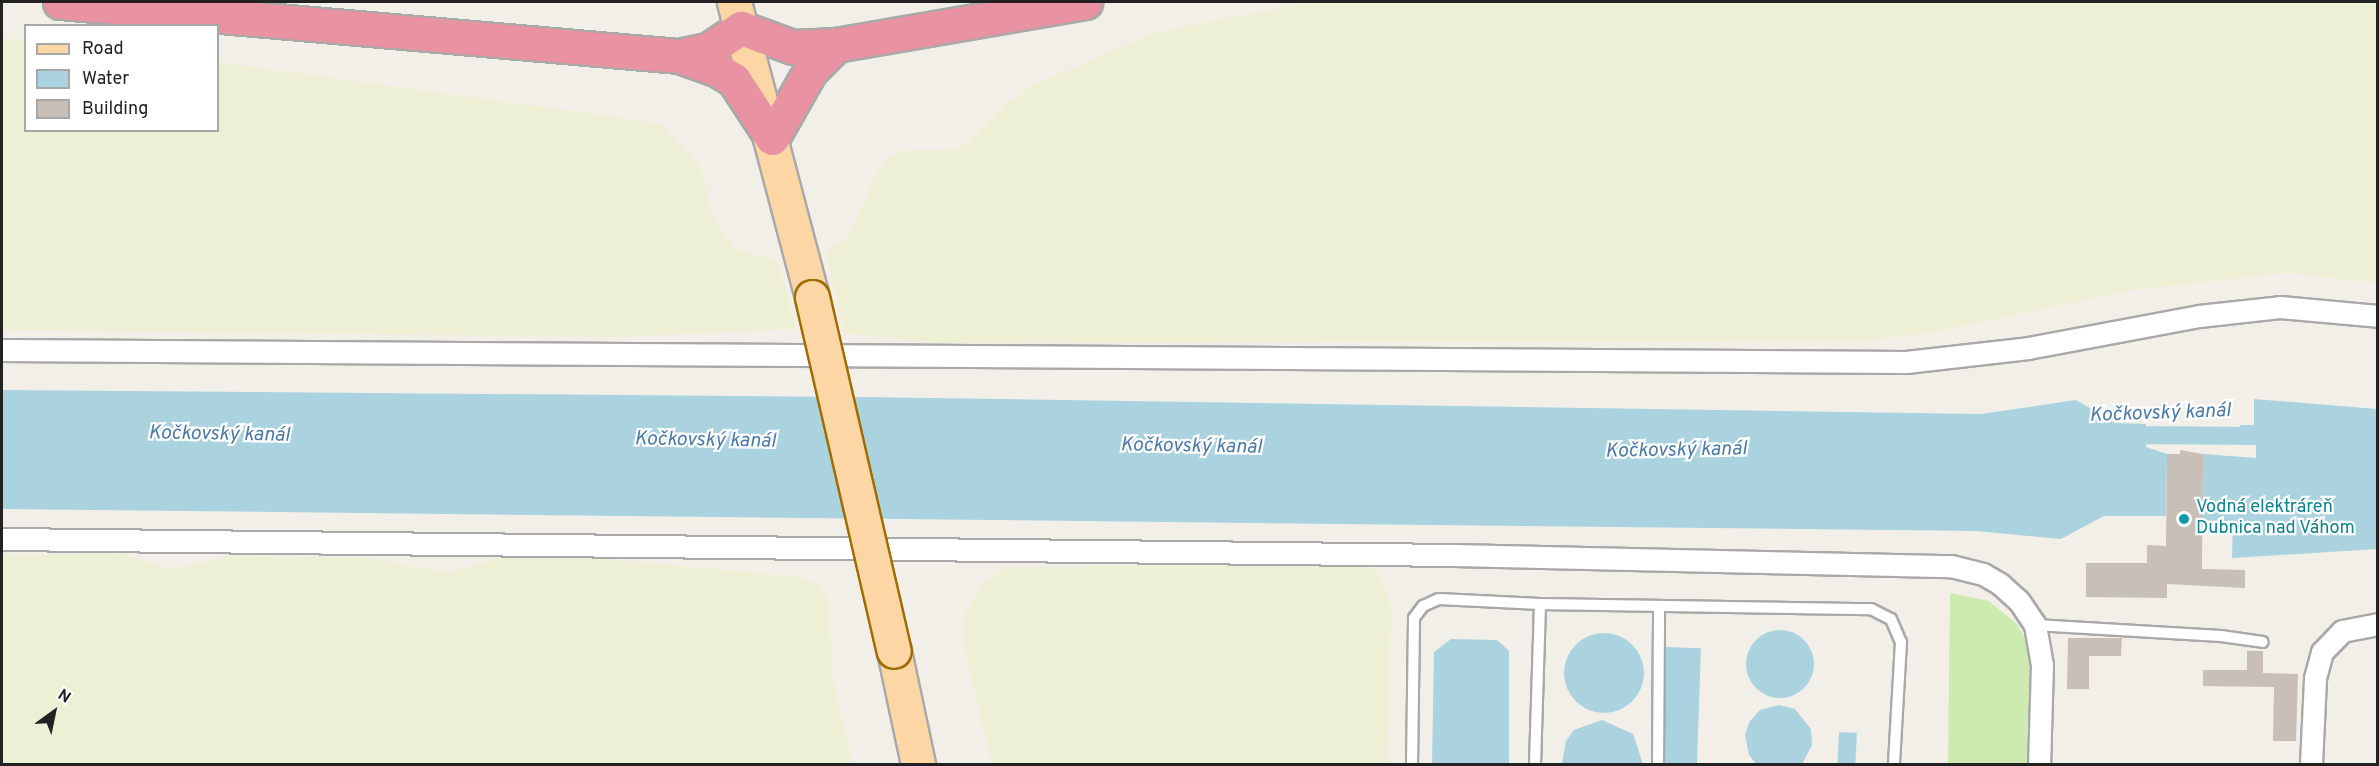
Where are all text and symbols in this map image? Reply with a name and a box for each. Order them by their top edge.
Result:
legend [24,24,219,132]
text: Road [82,38,124,61]
text: Water [82,68,129,91]
text: Building [82,98,148,121]
water label: Kočkovský kanál [2089,400,2231,428]
water label: Kočkovský kanál [148,422,290,448]
water label: Kočkovský kanál [634,428,776,454]
water label: Kočkovský kanál [1120,434,1262,460]
water label: Kočkovský kanál [1605,438,1747,464]
place label: Vodná elektráreň Dubnica nad Váhom [2196,498,2356,540]
marker: Vodná elektráreň Dubnica nad Váhom [2177,512,2191,526]
north arrow [24,682,84,742]
text: N [54,685,74,708]

